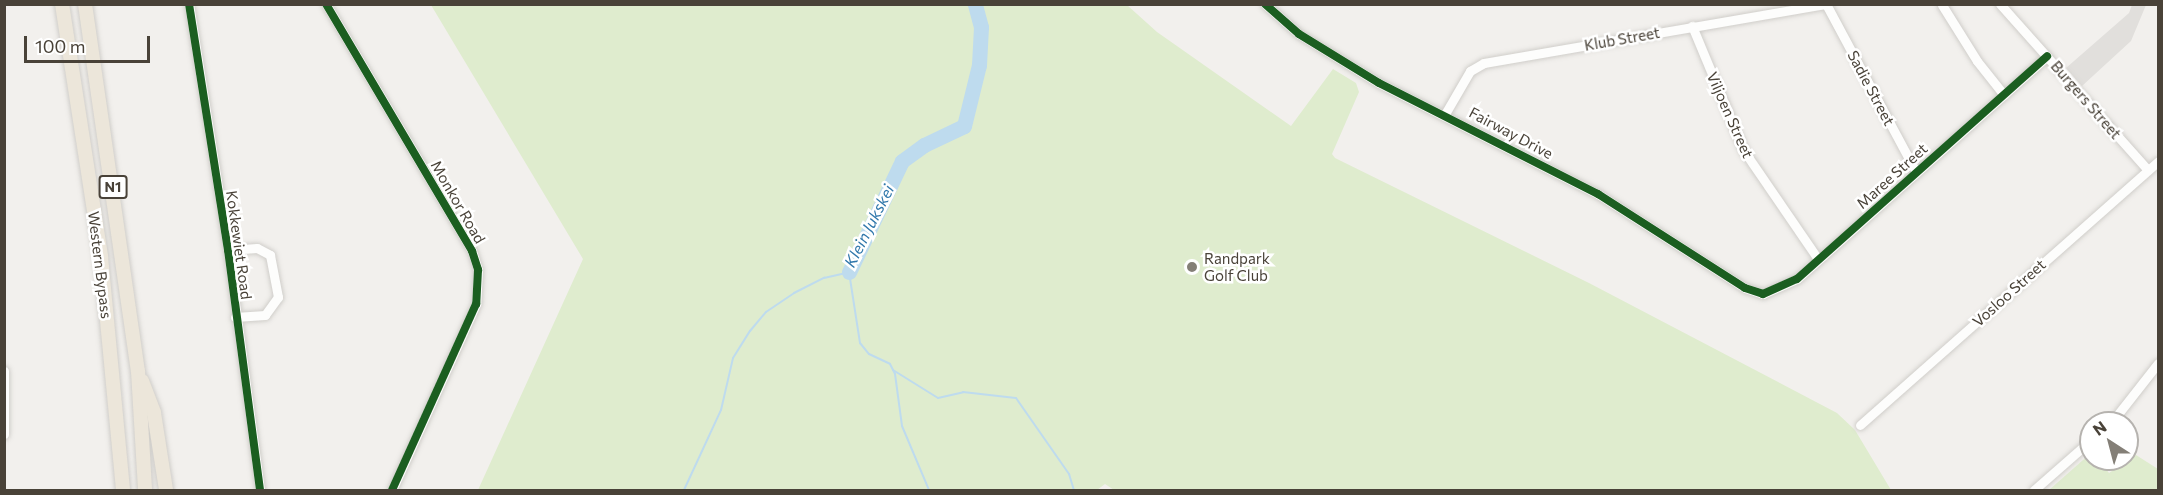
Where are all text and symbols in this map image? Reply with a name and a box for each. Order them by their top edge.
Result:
scale bar [27,24,153,62]
street label: Klub Street [1583,24,1661,54]
text: 100 m [35,35,85,57]
street label: Sadie Street [1844,47,1898,129]
street label: Burgers Street [2047,57,2125,143]
street label: Viljoen Street [1703,69,1757,161]
street label: Fairway Drive [1466,103,1556,163]
street label: Maree Street [1853,140,1931,212]
street label: Monkor Road [427,157,489,247]
road number: N1 [98,176,128,198]
water label: Klein Jukskei [840,182,898,270]
street label: Kokkewiet Road [222,189,256,301]
street label: Western Bypass [84,210,116,320]
place label: Randpark Golf Club [1204,249,1270,284]
street label: Vosloo Street [1969,256,2049,330]
marker: Randpark Golf Club [1185,260,1199,274]
north arrow [2079,411,2139,471]
text: N [2089,416,2110,439]

